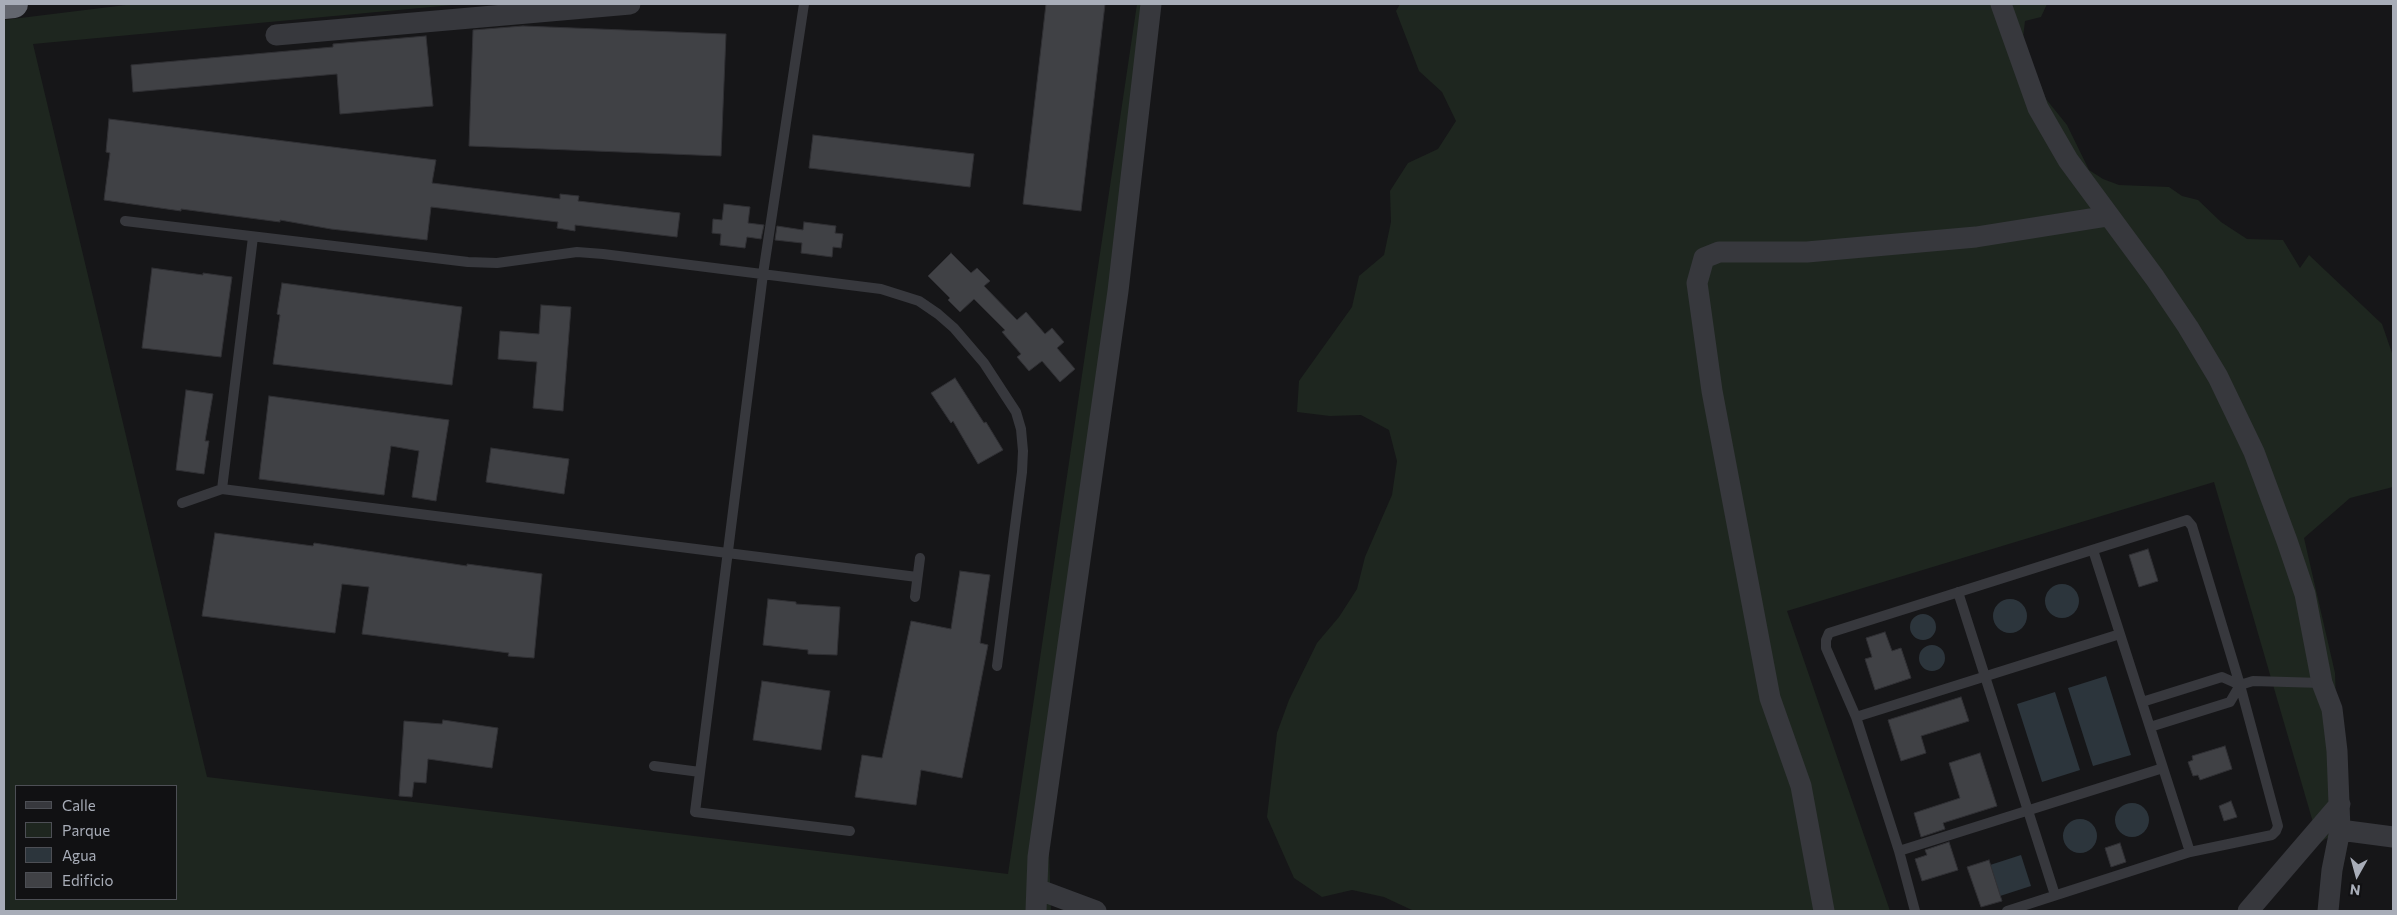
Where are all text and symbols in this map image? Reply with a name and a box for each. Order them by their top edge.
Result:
legend [15,785,178,900]
text: Calle [62,796,96,814]
text: Parque [62,821,110,839]
text: Agua [62,846,96,864]
north arrow [2332,850,2382,900]
text: Edificio [62,871,113,889]
text: N [2349,881,2361,899]

